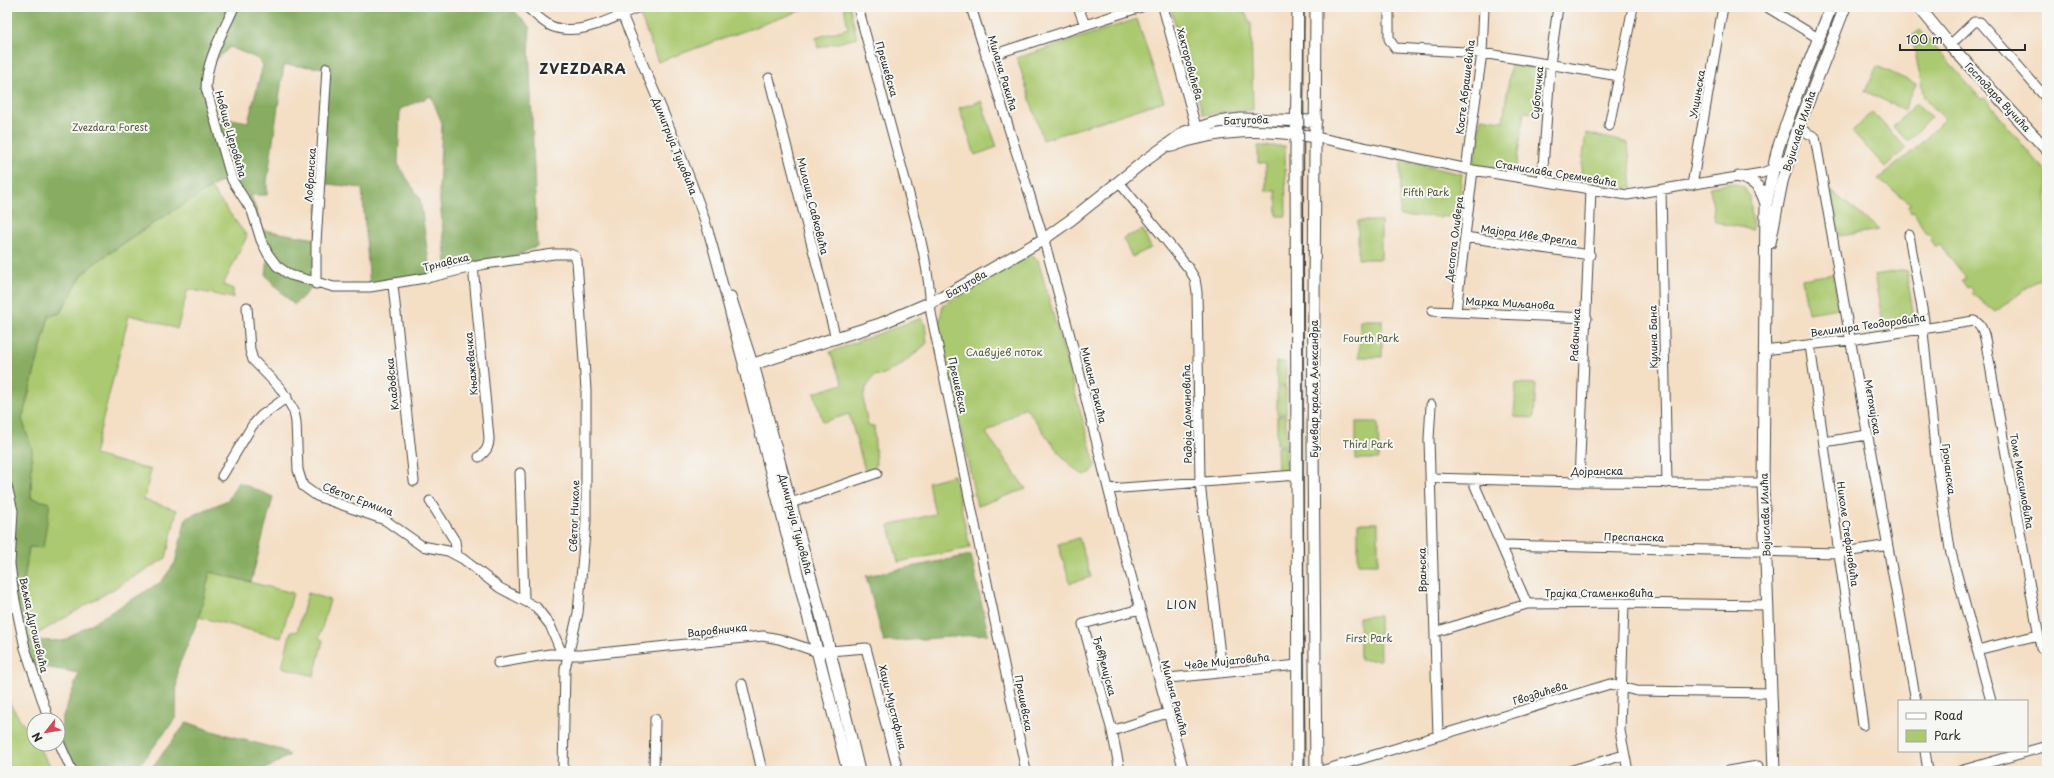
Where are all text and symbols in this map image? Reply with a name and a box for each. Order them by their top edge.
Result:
street label: Хекторовићева [1174,26,1208,102]
scale bar [1900,26,2025,52]
text: 100 m [1906,30,1943,48]
street label: Милана Ракића [985,33,1022,113]
street label: Косте Абрашевића [1451,38,1478,135]
street label: Прешевска [872,39,903,99]
district label: ZVEZDARA [539,58,627,79]
street label: Господара Вучића [1961,59,2035,136]
street label: Суботичка [1527,65,1547,120]
street label: Улцињска [1685,68,1708,119]
street label: Војислава Илића [1778,88,1819,173]
street label: Новице Церовића [212,89,251,180]
street label: Димитрија Туцовића [648,94,702,198]
street label: Батутова [1223,111,1270,129]
park label: Zvezdara Forest [72,119,148,134]
street label: Ловранска [300,146,319,203]
street label: Станислава Сремчевића [1494,155,1619,190]
street label: Милоша Савковића [794,156,833,257]
park label: Fifth Park [1403,184,1449,199]
street label: Деспота Оливера [1441,195,1466,283]
street label: Мајора Иве Фрегла [1480,220,1579,249]
street label: Трнавска [421,248,471,275]
street label: Батутова [942,265,990,302]
street label: Марка Миљанова [1465,293,1556,312]
street label: Кулина Бана [1644,305,1662,369]
street label: Раваничка [1566,307,1583,362]
street label: Велимира Теодоровића [1809,309,1927,340]
street label: Булевар краља Александра [1306,319,1322,458]
park label: Fourth Park [1343,330,1399,345]
street label: Књажевачка [460,331,481,396]
park label: Славујев поток [966,344,1042,360]
street label: Милана Ракића [1078,345,1111,425]
street label: Прешевска [945,355,972,415]
street label: Кладовска [381,356,402,411]
street label: Радоја Домановића [1178,364,1195,464]
street label: Метохијска [1861,378,1886,436]
street label: Томе Максимовића [2007,432,2038,531]
park label: Third Park [1343,436,1393,451]
street label: Грочанска [1939,443,1960,496]
street label: Дојранска [1570,463,1624,478]
street label: Димитрија Туцовића [775,471,817,577]
street label: Војислава Илића [1756,472,1773,557]
street label: Светог Ермила [321,478,396,519]
street label: Светог Николе [565,479,582,552]
street label: Николе Стефановића [1834,480,1863,588]
street label: Преспанска [1604,528,1665,545]
street label: Врањска [1414,547,1429,593]
street label: Вељка Дугошевића [15,576,53,675]
street label: Трајка Стаменковића [1545,585,1654,600]
district label: LION [1166,596,1198,613]
street label: Варовничка [686,619,748,640]
park label: First Park [1345,630,1393,645]
street label: Ђевђелијска [1090,634,1121,698]
street label: Чеде Мијатовића [1184,648,1271,672]
street label: Милана Ракића [1158,658,1193,738]
street label: Хаџи-Мустафина [876,663,911,751]
street label: Прешевска [1012,673,1037,733]
street label: Гвоздићева [1511,677,1570,708]
legend [1898,700,2028,752]
text: Road [1934,706,1963,724]
north arrow [26,712,66,752]
text: Park [1934,726,1961,744]
text: N [27,729,47,746]

